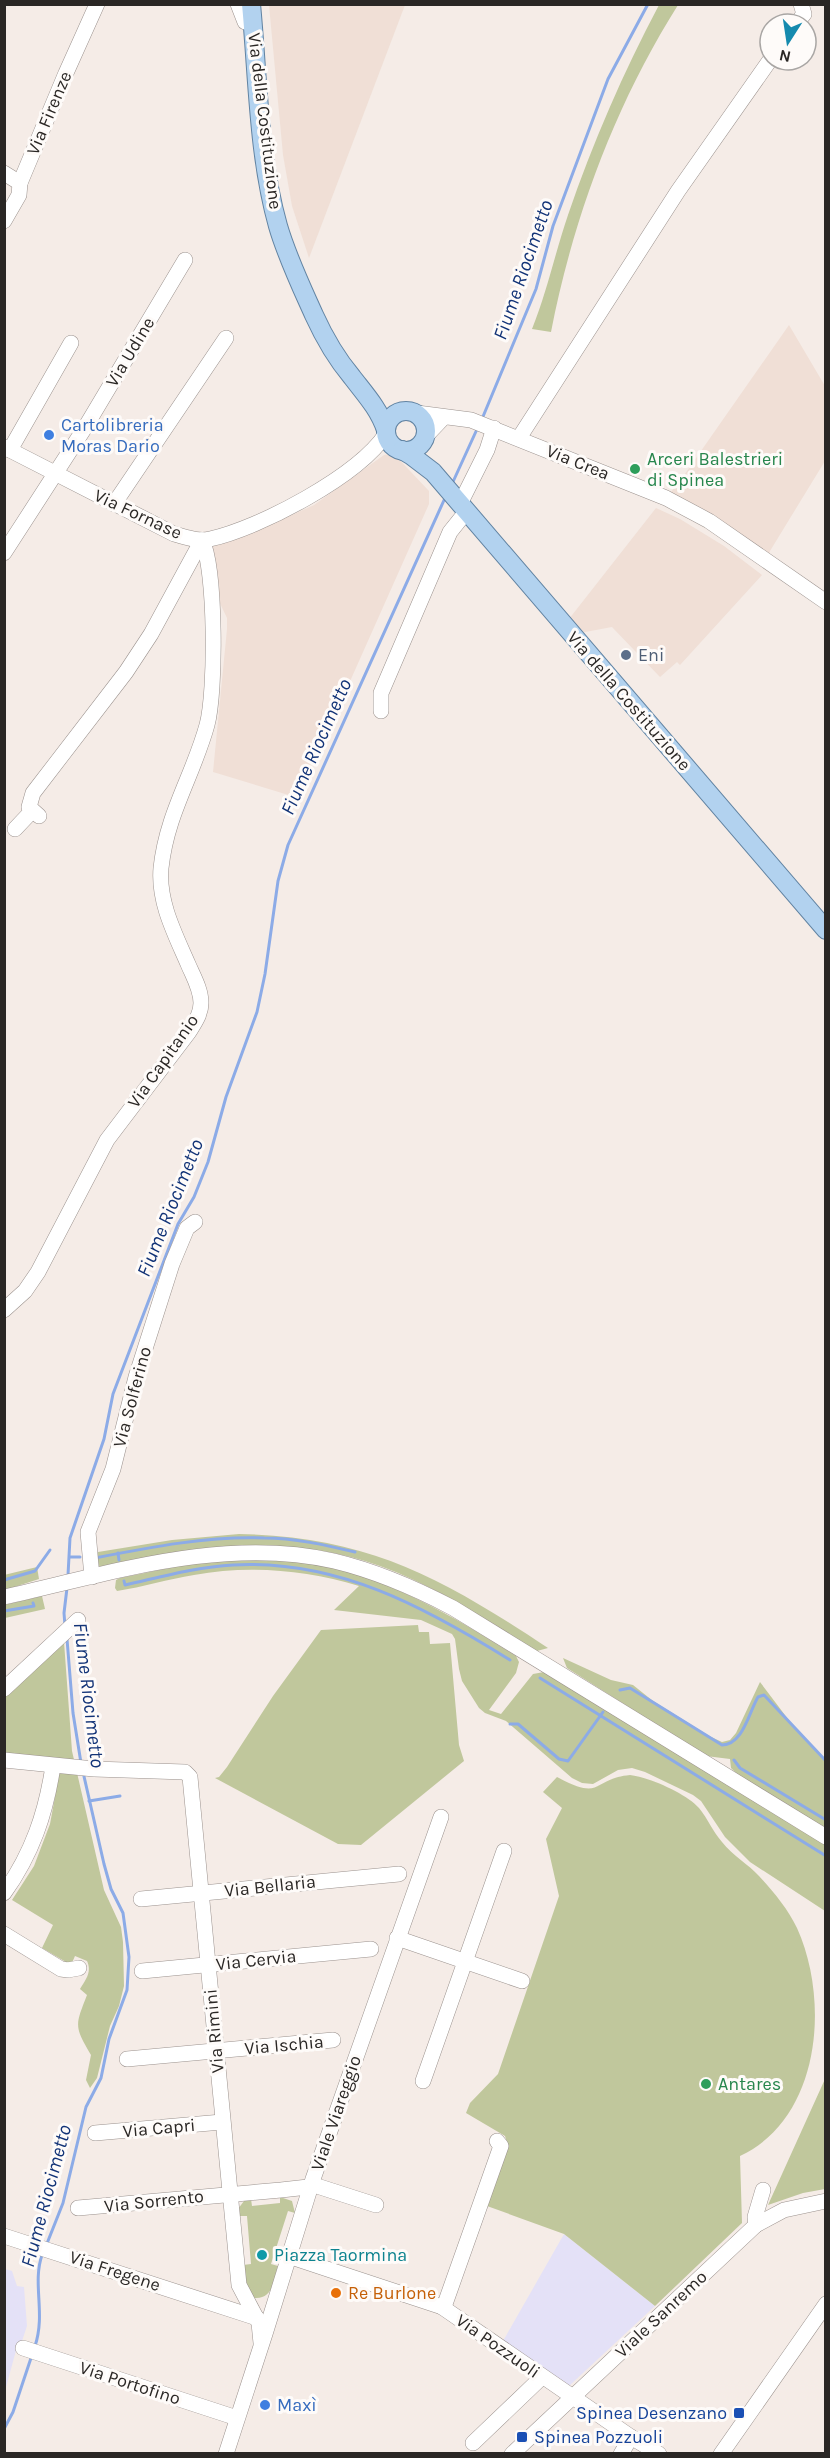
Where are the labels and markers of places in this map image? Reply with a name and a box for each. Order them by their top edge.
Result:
place label: Cartolibreria Moras Dario [61,414,164,457]
marker: Cartolibreria Moras Dario [42,428,56,442]
place label: Arceri Balestrieri di Spinea [647,448,783,491]
marker: Arceri Balestrieri di Spinea [628,462,642,476]
place label: Eni [638,644,664,666]
marker: Eni [619,648,633,662]
place label: Antares [718,2073,781,2095]
marker: Antares [699,2077,713,2091]
place label: Piazza Taormina [274,2244,407,2266]
marker: Piazza Taormina [255,2248,269,2262]
place label: Re Burlone [348,2282,436,2304]
marker: Re Burlone [329,2286,343,2300]
place label: Maxì [277,2394,317,2416]
marker: Maxì [258,2398,272,2412]
place label: Spinea Desenzano [576,2402,727,2424]
marker: Spinea Desenzano [732,2406,746,2420]
place label: Spinea Pozzuoli [534,2426,663,2448]
marker: Spinea Pozzuoli [515,2430,529,2444]

